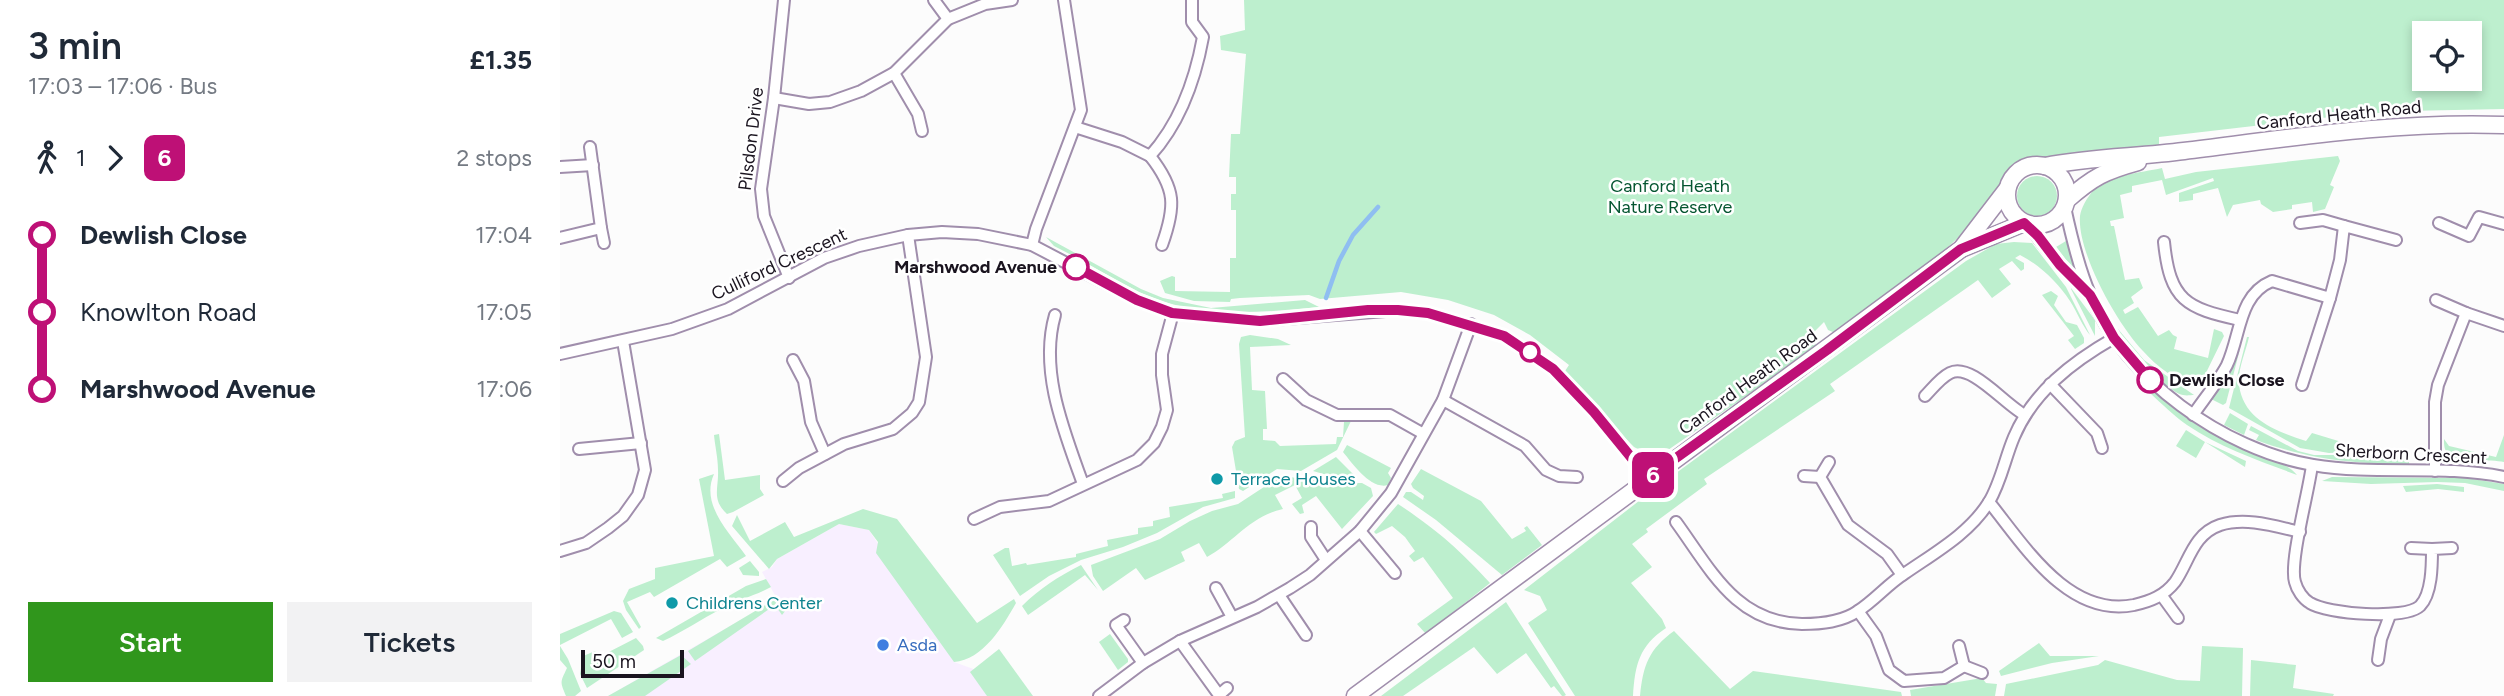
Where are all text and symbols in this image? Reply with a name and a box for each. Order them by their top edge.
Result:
map controls [2412,21,2482,91]
button: locate [2412,21,2482,91]
text: 3 min [28,23,122,69]
text: £1.35 [470,44,532,76]
text: 17:03 – 17:06 · Bus [28,72,217,100]
street label: Pilsdon Drive [734,86,768,192]
street label: Canford Heath Road [2256,95,2422,135]
icon: walk [28,139,66,177]
icon: forward [96,139,134,177]
text: 6 [158,143,171,172]
text: 1 [76,144,86,172]
text: 2 stops [456,144,532,172]
park label: Canford Heath Nature Reserve [1608,175,1733,218]
text: Dewlish Close [80,219,247,251]
text: 17:04 [475,221,532,249]
street label: Culliford Crescent [708,223,850,305]
marker: Marshwood Avenue [1063,254,1089,280]
place label: Marshwood Avenue [894,256,1057,278]
text: Knowlton Road [80,296,257,328]
text: 17:05 [476,298,532,326]
street label: Canford Heath Road [1675,324,1821,440]
unlabelled marker [1520,342,1540,362]
marker: Dewlish Close [2137,367,2163,393]
place label: Dewlish Close [2169,369,2285,391]
text: Marshwood Avenue [80,373,316,405]
text: 17:06 [477,375,532,403]
street label: Sherborn Crescent [2334,439,2488,469]
line badge: 6 [1630,452,1676,498]
text: 6 [1646,460,1660,489]
place label: Terrace Houses [1231,468,1356,490]
marker: Terrace Houses [1209,471,1225,487]
place label: Childrens Center [686,592,822,614]
marker: Childrens Center [664,595,680,611]
button: Start [28,602,273,682]
button: Tickets [287,602,532,682]
place label: Asda [897,634,937,656]
marker: Asda [875,637,891,653]
scale bar [581,647,684,679]
text: 50 m [592,650,636,673]

